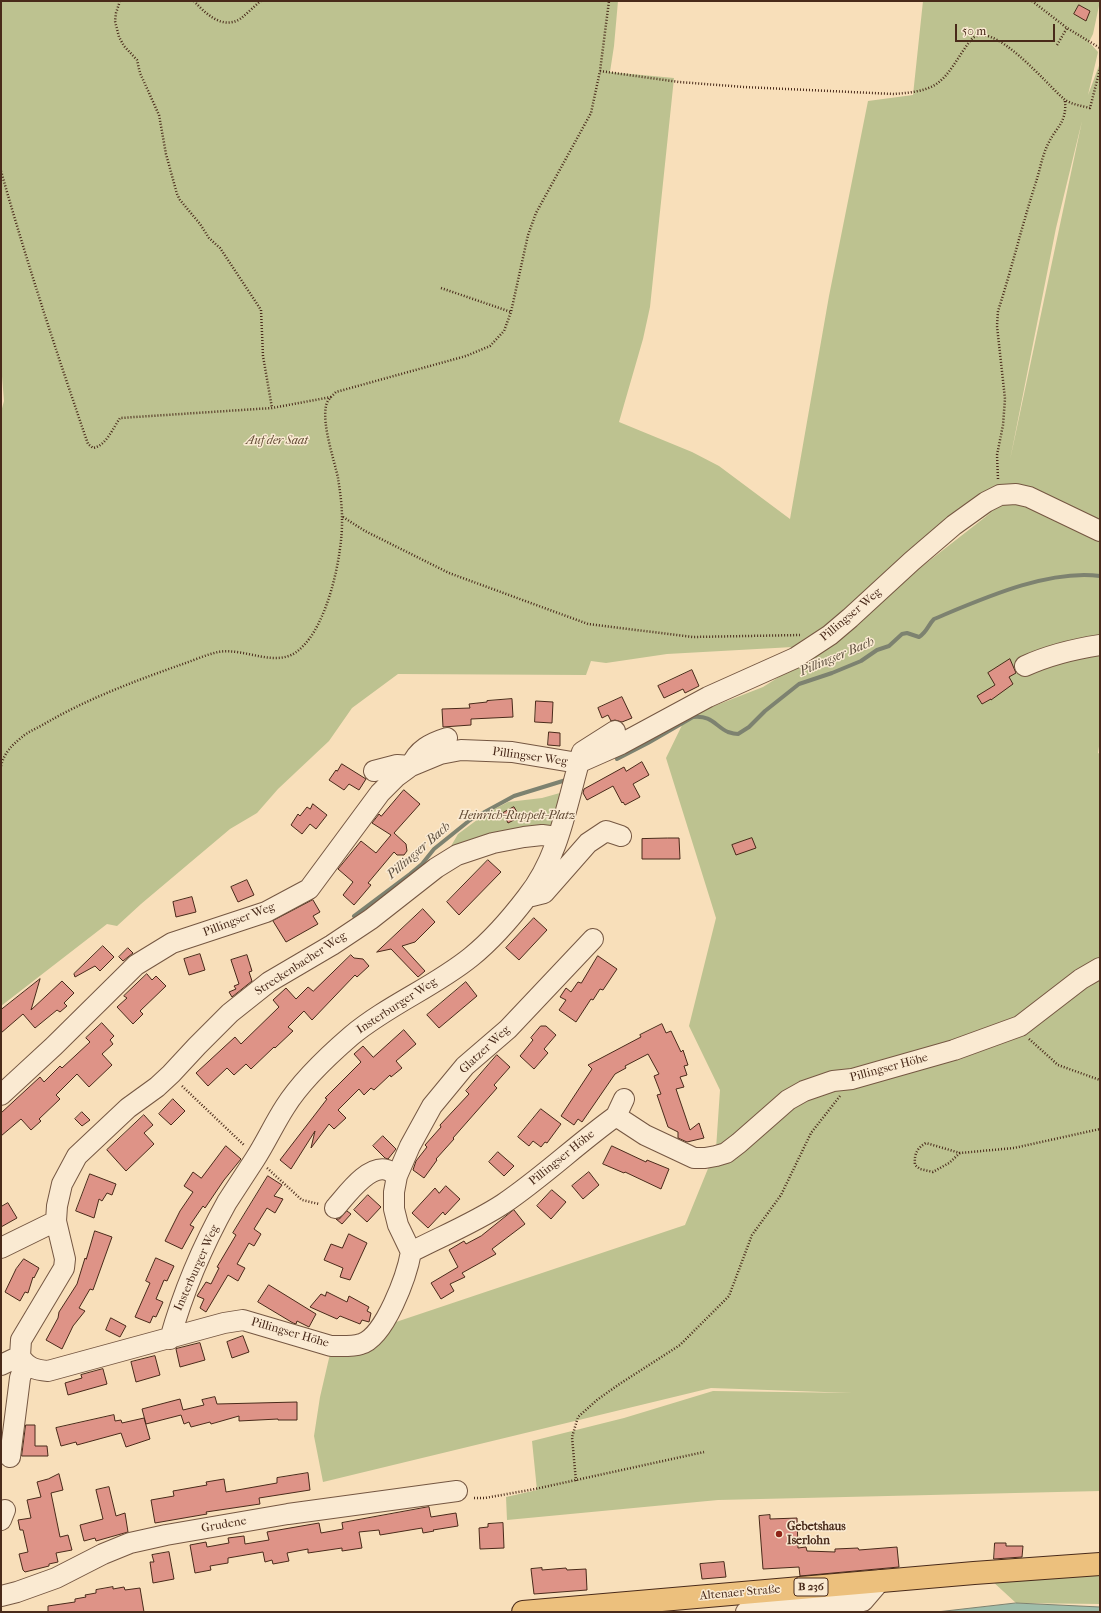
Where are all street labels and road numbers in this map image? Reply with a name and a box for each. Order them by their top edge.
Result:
street label: Pillingser Weg [817,585,885,645]
street label: Pillingser Weg [492,745,568,769]
street label: Pillingser Weg [201,900,277,940]
street label: Streckenbacher Weg [253,929,349,999]
street label: Insterburger Weg [354,975,440,1037]
street label: Glatzer Weg [457,1023,513,1077]
street label: Pillingser Höhe [848,1051,930,1085]
street label: Pillingser Höhe [526,1127,598,1189]
street label: Insterburger Weg [172,1223,222,1313]
street label: Pillingser Höhe [249,1315,331,1351]
street label: Grudene [200,1514,248,1536]
road number: B 236 [794,1578,828,1596]
street label: Altenaer Straße [699,1582,781,1604]

